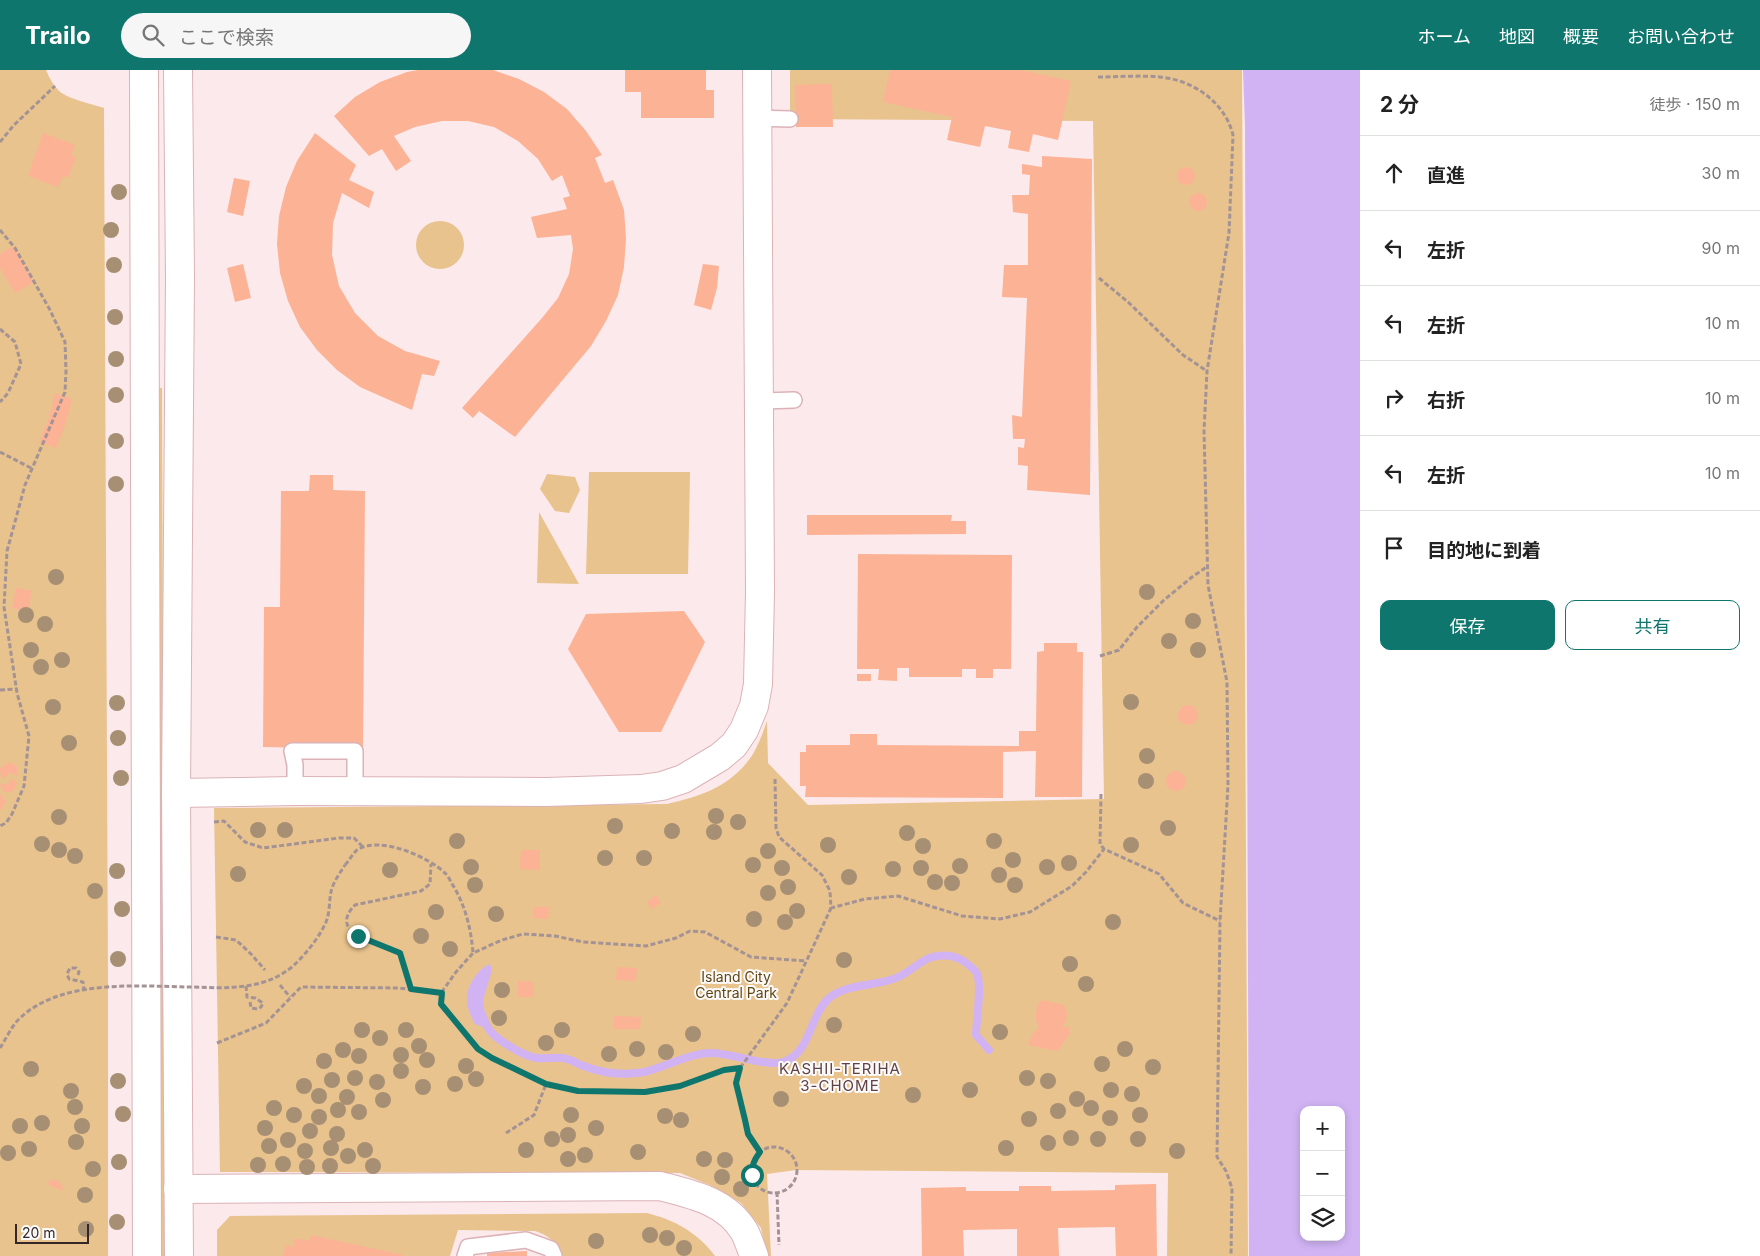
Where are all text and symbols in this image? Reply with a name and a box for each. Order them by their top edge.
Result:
search box [121,13,471,58]
text: Trailo [25,21,91,50]
icon: search [139,21,167,49]
text: ここで検索 [179,26,274,49]
text: ホーム [1418,26,1471,47]
text: 地図 [1499,26,1535,47]
text: 概要 [1563,26,1599,47]
text: お問い合わせ [1627,26,1735,47]
text: 2 分 [1380,92,1419,117]
text: 徒歩 · 150 m [1650,94,1740,114]
icon: ahead [1380,159,1408,187]
text: 30 m [1702,163,1740,183]
text: 直進 [1427,164,1465,187]
icon: left [1380,234,1408,262]
text: 90 m [1701,238,1740,258]
text: 左折 [1427,239,1465,262]
icon: left [1380,309,1408,337]
text: 10 m [1705,313,1740,333]
text: 左折 [1427,314,1465,337]
icon: right [1380,384,1408,412]
text: 10 m [1705,388,1740,408]
text: 右折 [1427,389,1465,412]
icon: left [1380,459,1408,487]
text: 10 m [1705,463,1740,483]
text: 左折 [1427,464,1465,487]
icon: arrive [1380,534,1408,562]
text: 目的地に到着 [1427,539,1541,562]
button: 保存 [1380,600,1555,650]
button: 共有 [1565,600,1740,650]
route end [347,925,370,948]
park label: Island City Central Park [695,968,777,1001]
district label: KASHII-TERIHA 3-CHOME [779,1059,901,1095]
map controls [1300,1106,1345,1241]
button: + [1300,1106,1345,1151]
button: − [1300,1151,1345,1196]
route start [741,1164,764,1187]
button: layers [1300,1196,1345,1241]
scale bar [15,1221,89,1244]
text: 20 m [22,1224,56,1241]

